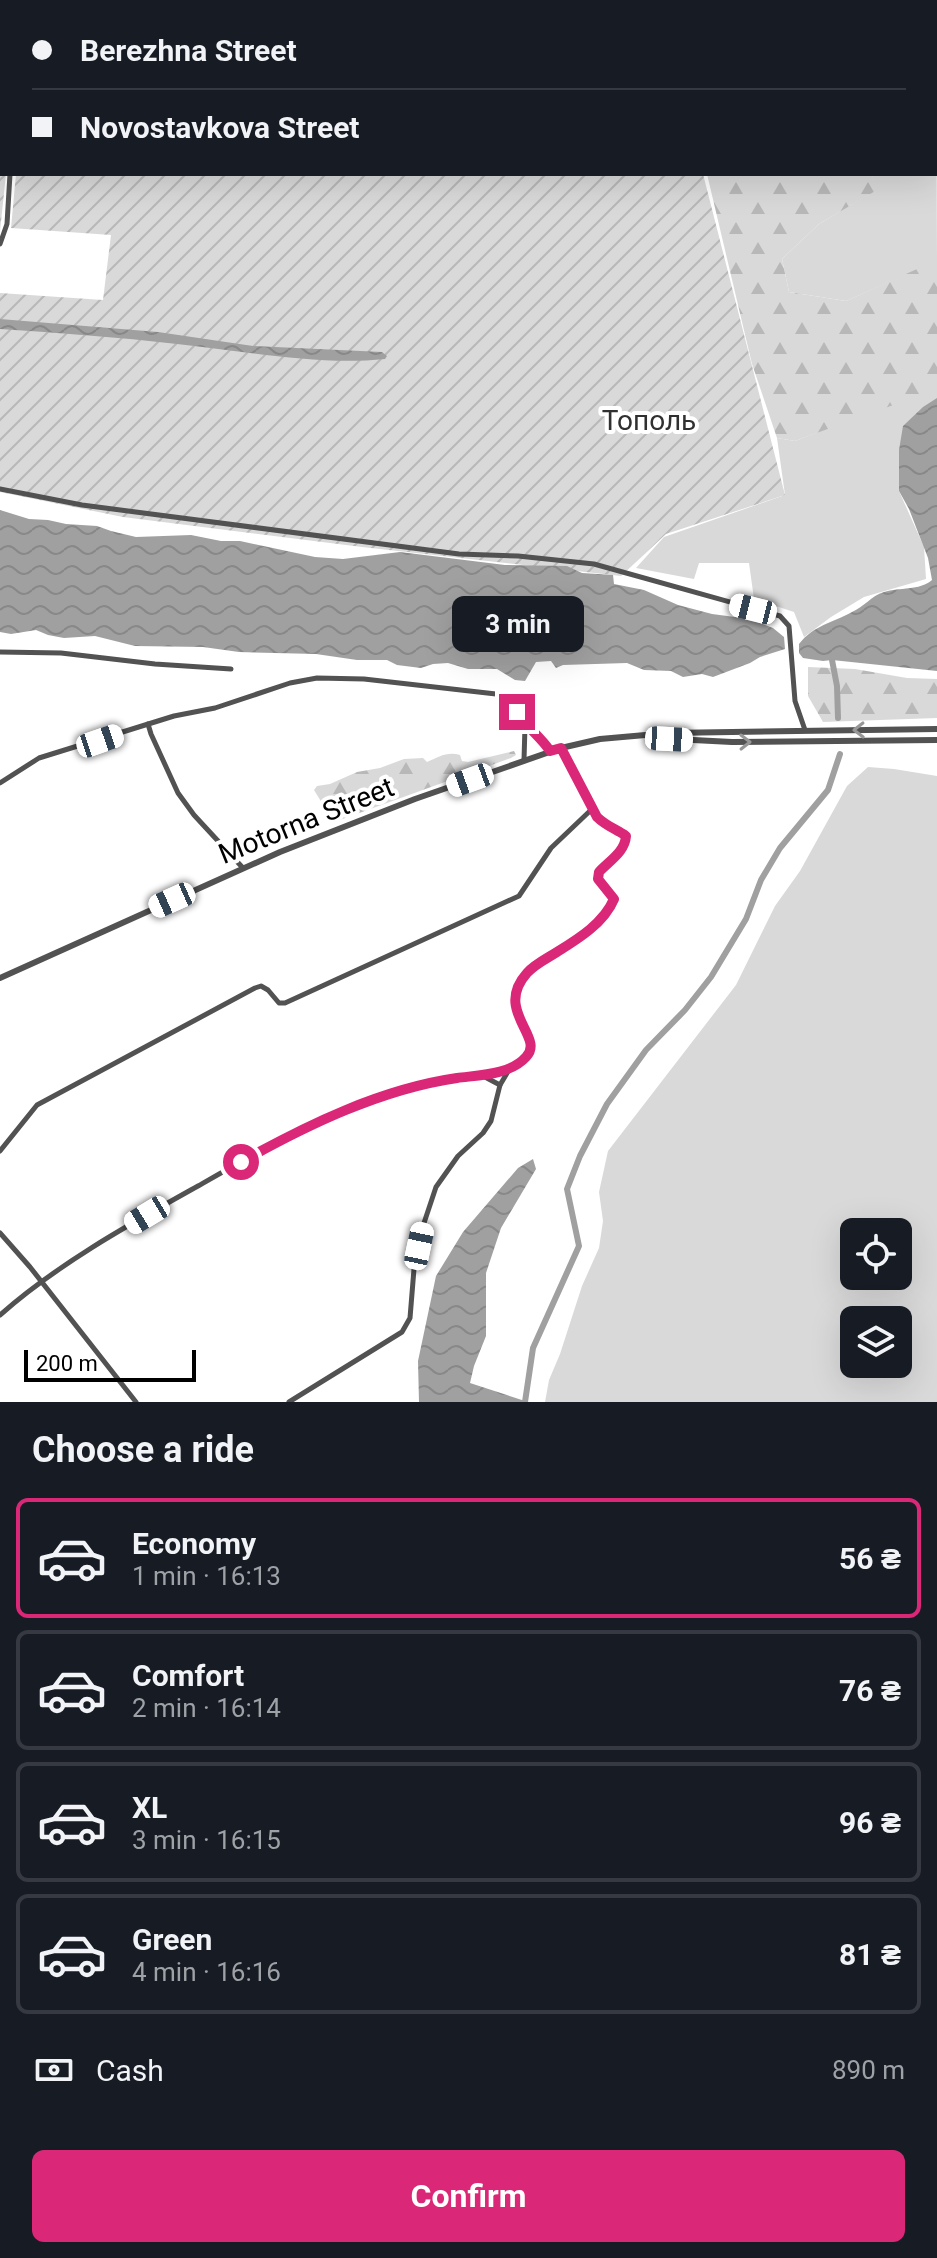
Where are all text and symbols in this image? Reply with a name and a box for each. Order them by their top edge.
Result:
text: Berezhna Street [80,33,297,68]
text: Novostavkova Street [80,110,359,145]
park label: Тополь [602,404,696,437]
car [727,592,779,626]
callout: 3 min [451,596,583,652]
text: 3 min [485,609,551,639]
route end [499,694,535,730]
one-way arrow [852,721,865,738]
car [73,722,127,760]
car [644,726,694,752]
one-way arrow [739,733,752,751]
car [443,761,497,799]
street label: Motorna Street [214,770,399,871]
car [145,879,199,921]
route start [223,1144,259,1180]
car [120,1192,174,1238]
map controls [840,1218,912,1378]
button: locate [840,1218,912,1290]
car [402,1220,436,1272]
button: layers [840,1306,912,1378]
scale bar [24,1346,196,1382]
text: 200 m [36,1351,98,1376]
text: Choose a ride [32,1429,254,1471]
icon: car [36,1522,108,1594]
text: Economy [132,1526,256,1561]
text: 56 ₴ [839,1541,901,1576]
text: 1 min · 16:13 [132,1561,281,1591]
icon: car [36,1654,108,1726]
text: Comfort [132,1658,244,1693]
text: 76 ₴ [839,1673,901,1708]
text: 2 min · 16:14 [132,1693,281,1723]
icon: car [36,1786,108,1858]
text: XL [132,1790,167,1825]
text: 96 ₴ [839,1805,901,1840]
text: 3 min · 16:15 [132,1825,281,1855]
icon: car [36,1918,108,1990]
text: Green [132,1922,212,1957]
text: 81 ₴ [839,1937,901,1972]
text: 4 min · 16:16 [132,1957,281,1987]
icon: cash [32,2048,76,2092]
text: Cash [96,2053,164,2088]
text: 890 m [832,2055,905,2085]
button: Confirm [32,2150,905,2242]

